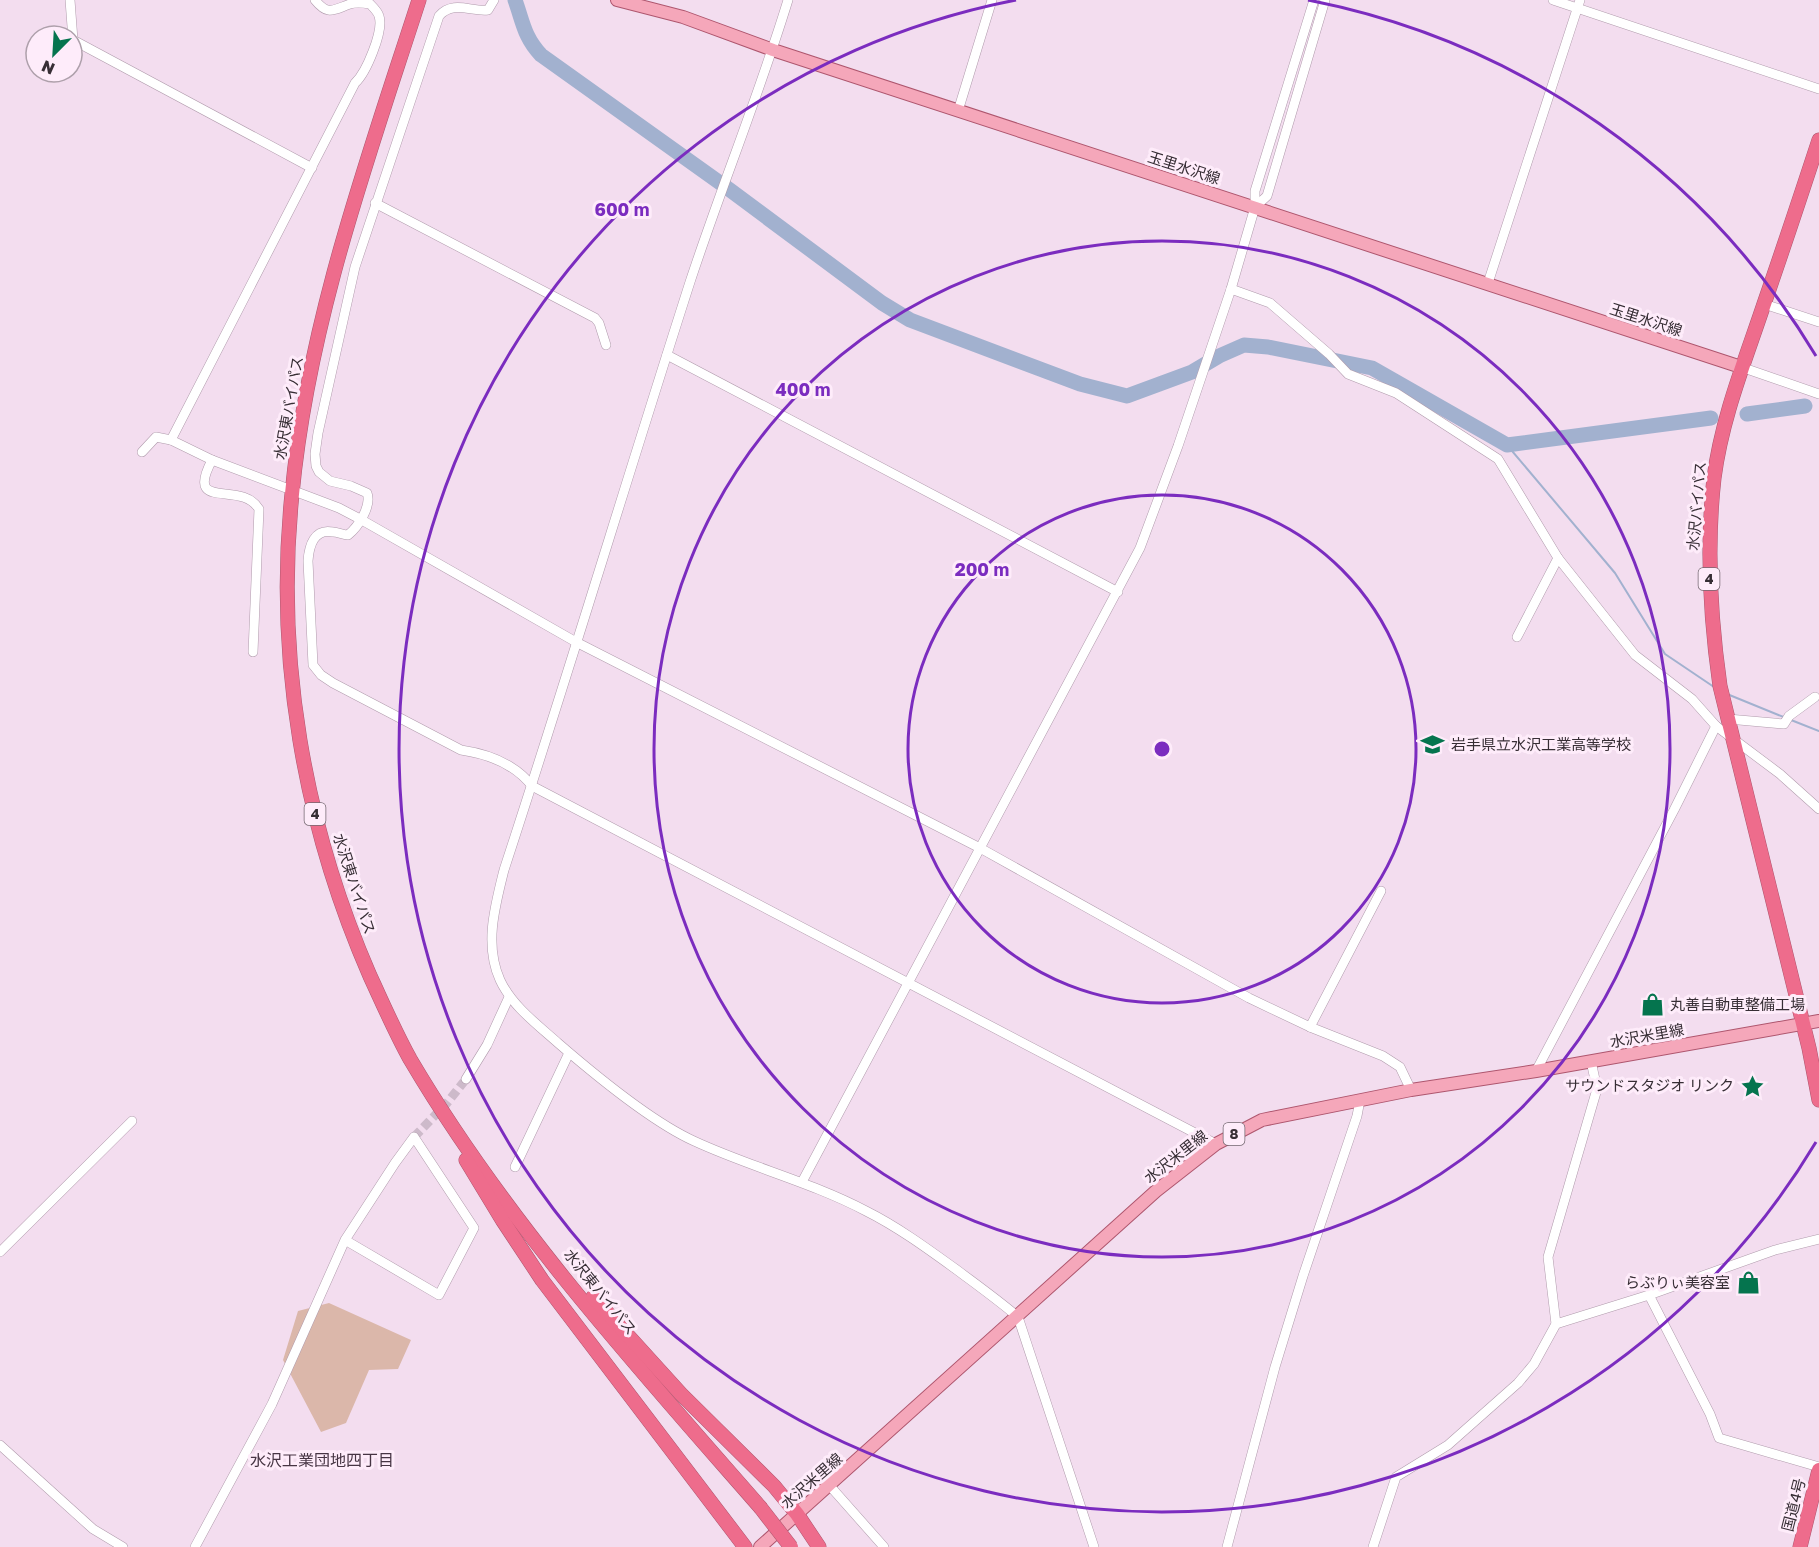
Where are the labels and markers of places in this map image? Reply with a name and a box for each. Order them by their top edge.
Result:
school or university icon: 岩手県立水沢工業高等学校 [1420,732,1446,758]
place label: 岩手県立水沢工業高等学校 [1451,735,1631,753]
centre of rings [1152,739,1172,759]
shop icon: 丸善自動車整備工場 [1639,992,1665,1018]
place label: 丸善自動車整備工場 [1670,995,1805,1013]
place icon: サウンドスタジオ リンク [1739,1073,1765,1099]
place label: サウンドスタジオ リンク [1565,1076,1734,1094]
shop icon: らぶりぃ美容室 [1735,1270,1761,1296]
place label: らぶりぃ美容室 [1625,1273,1730,1291]

